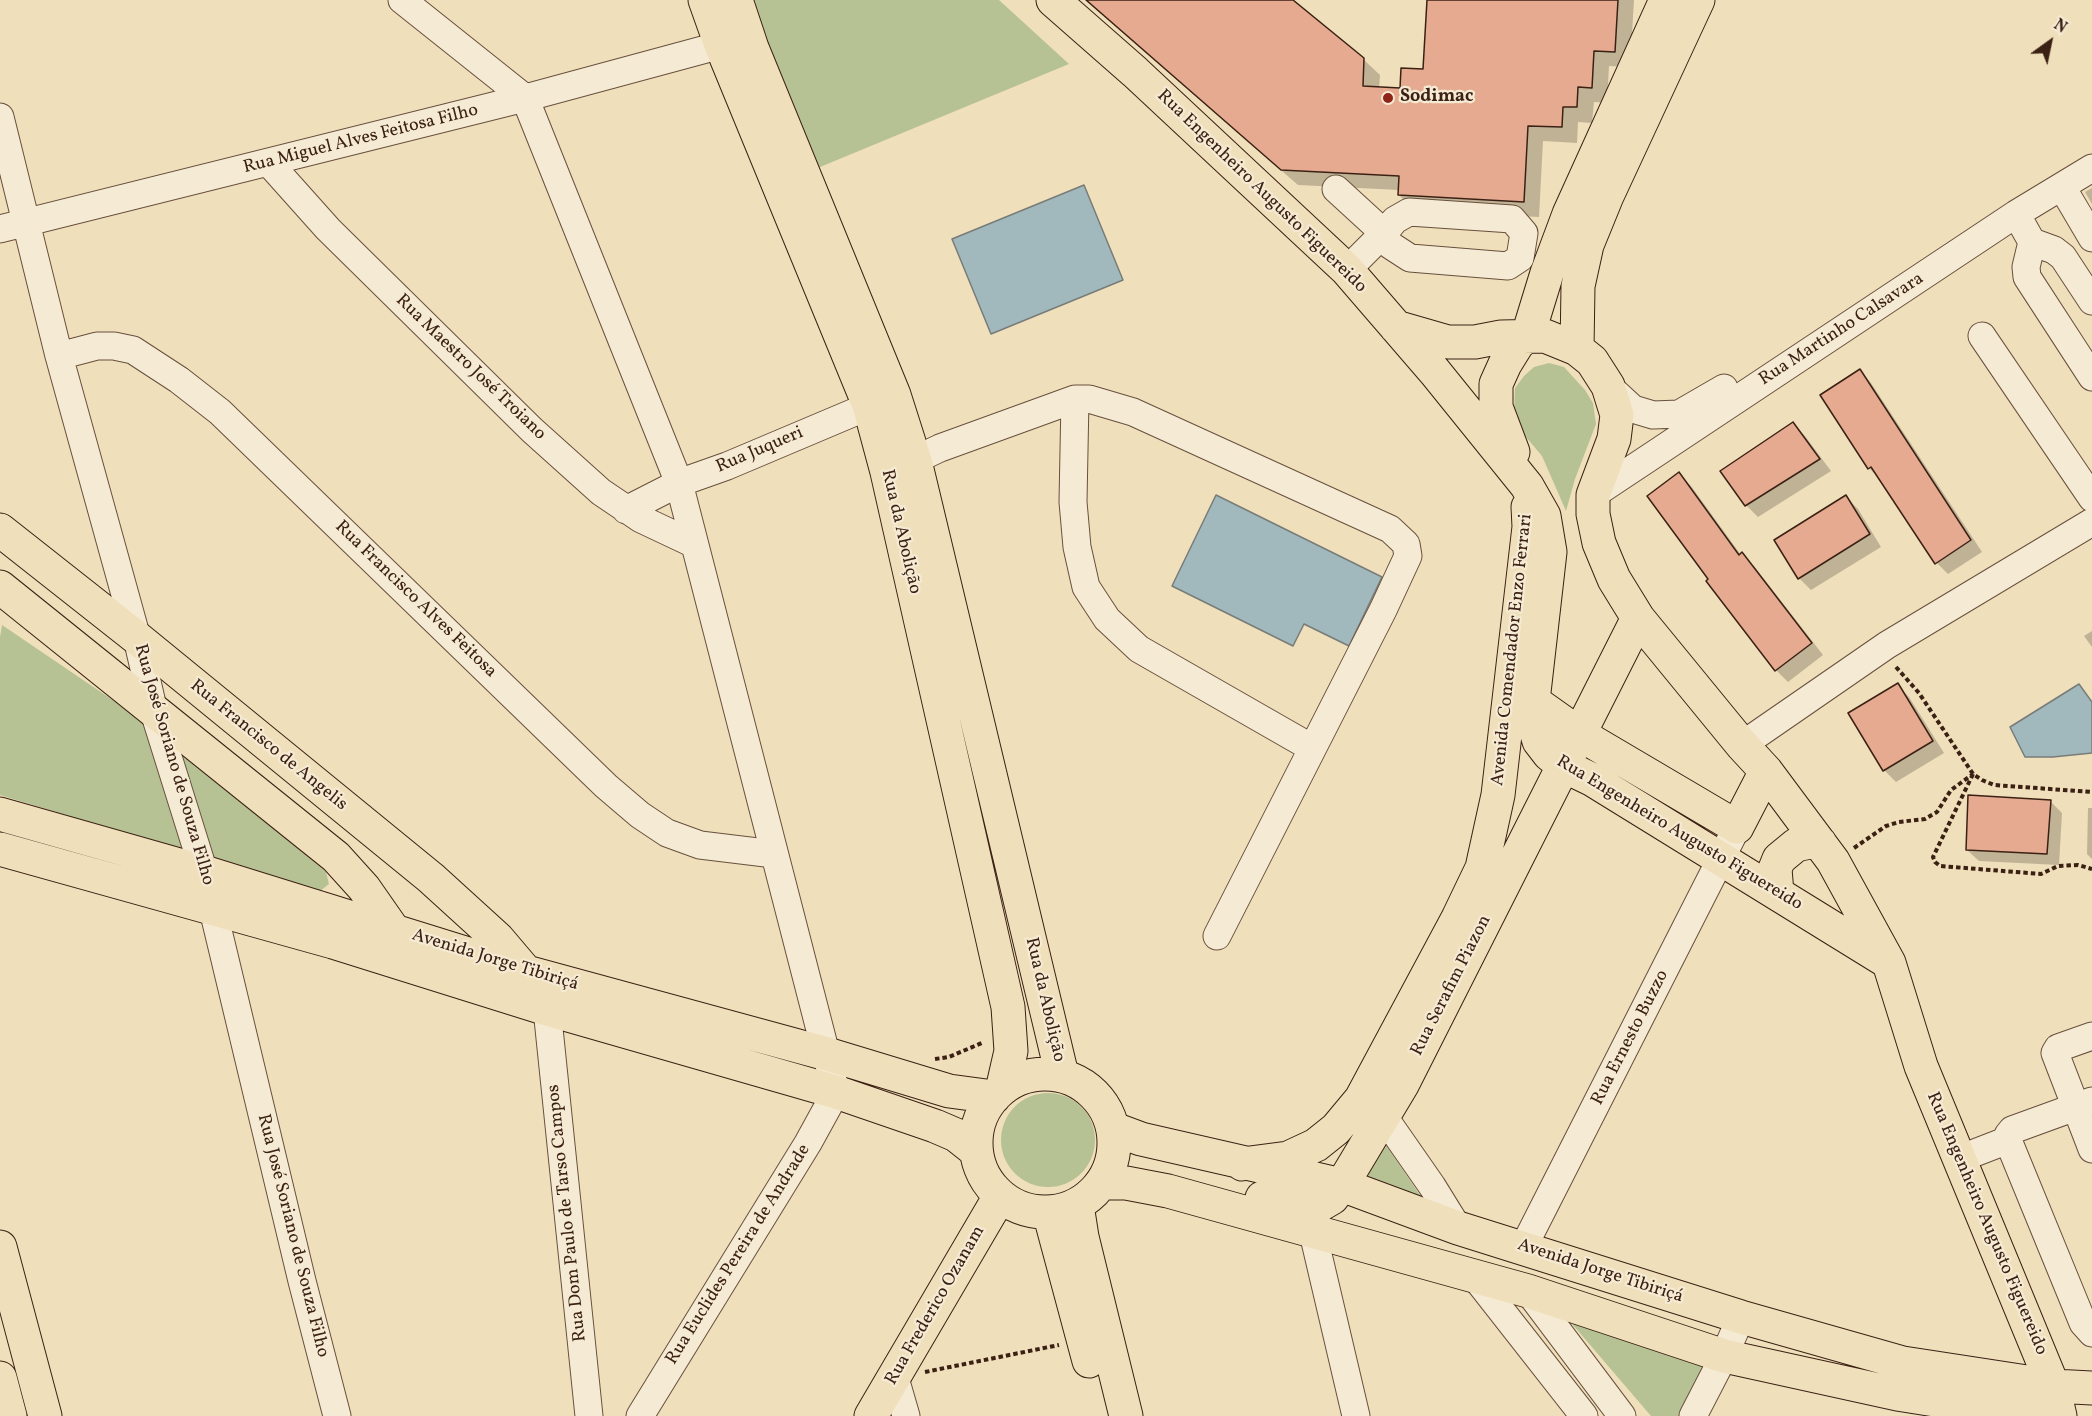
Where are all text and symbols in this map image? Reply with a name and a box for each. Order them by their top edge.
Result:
north arrow [2020,12,2080,72]
text: N [2049,15,2071,39]
street label: Rua Engenheiro Augusto Figuereido [1152,86,1370,298]
place label: Sodimac [1400,87,1473,109]
marker: Sodimac [1381,91,1395,105]
street label: Rua Miguel Alves Feitosa Filho [241,100,481,180]
street label: Rua Martinho Calsavara [1756,269,1928,391]
street label: Rua Maestro José Troiano [390,290,550,446]
street label: Rua Juqueri [713,423,807,479]
street label: Rua da Abolição [875,468,925,596]
street label: Avenida Comendador Enzo Ferrari [1488,513,1538,787]
street label: Rua Francisco Alves Feitosa [329,517,501,683]
street label: Rua José Soriano de Souza Filho [128,642,218,888]
street label: Rua Francisco de Angelis [185,676,351,816]
street label: Rua Engenheiro Augusto Figuereido [1552,752,1806,916]
street label: Rua Serafim Piazon [1407,912,1497,1060]
street label: Avenida Jorge Tibiriçá [409,925,581,997]
street label: Rua da Abolição [1019,936,1069,1064]
street label: Rua Ernesto Buzzo [1588,967,1674,1109]
street label: Rua Dom Paulo de Tarso Campos [544,1083,592,1343]
street label: Rua Engenheiro Augusto Figuereido [1921,1089,2051,1359]
street label: Rua José Soriano de Souza Filho [251,1112,333,1360]
street label: Rua Euclides Pereira de Andrade [662,1141,816,1369]
street label: Rua Frederico Ozanam [882,1223,990,1389]
street label: Avenida Jorge Tibiriçá [1514,1235,1686,1309]

